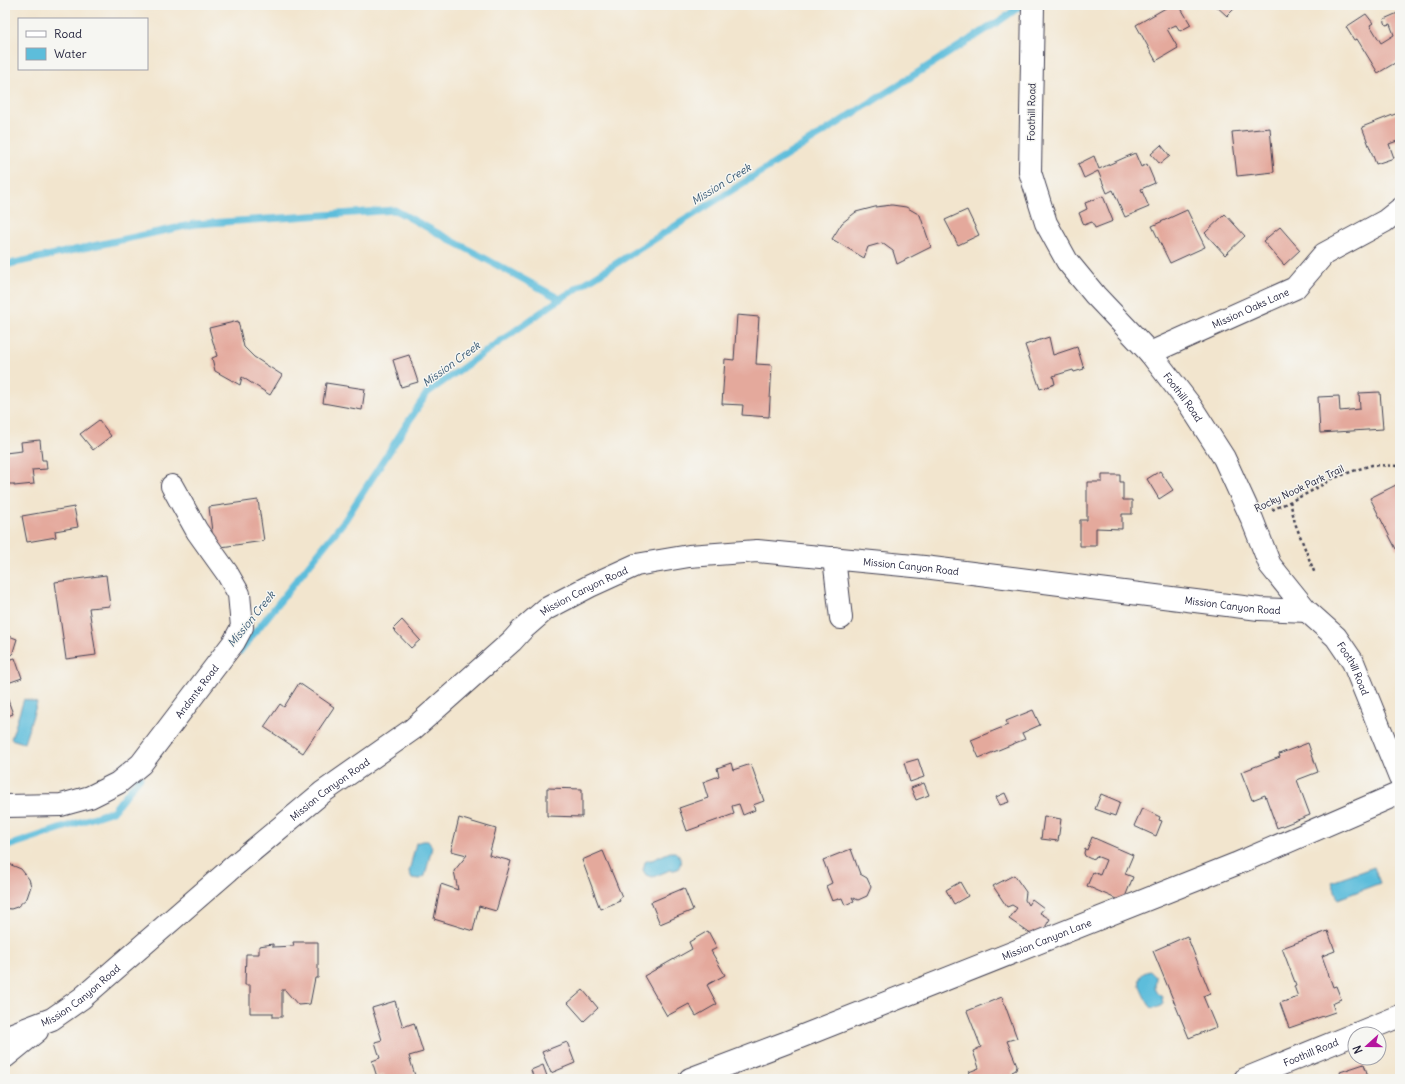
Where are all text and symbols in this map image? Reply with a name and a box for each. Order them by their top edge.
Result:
legend [18,18,148,70]
text: Road [54,26,82,41]
text: Water [54,46,87,61]
street label: Foothill Road [1024,83,1039,141]
water label: Mission Creek [689,159,755,208]
street label: Mission Oaks Lane [1210,285,1291,331]
water label: Mission Creek [419,338,484,390]
street label: Foothill Road [1160,370,1205,425]
street label: Rocky Nook Park Trail [1252,462,1346,515]
street label: Mission Canyon Road [862,555,960,578]
street label: Mission Canyon Road [537,564,630,618]
water label: Mission Creek [224,587,279,650]
street label: Mission Canyon Road [1184,594,1281,617]
street label: Foothill Road [1334,639,1372,697]
street label: Andante Road [172,662,222,721]
street label: Mission Canyon Road [287,755,372,824]
street label: Mission Canyon Lane [1000,916,1093,963]
street label: Mission Canyon Road [39,962,123,1030]
north arrow [1347,1026,1387,1066]
street label: Foothill Road [1282,1036,1340,1070]
text: N [1350,1044,1366,1056]

